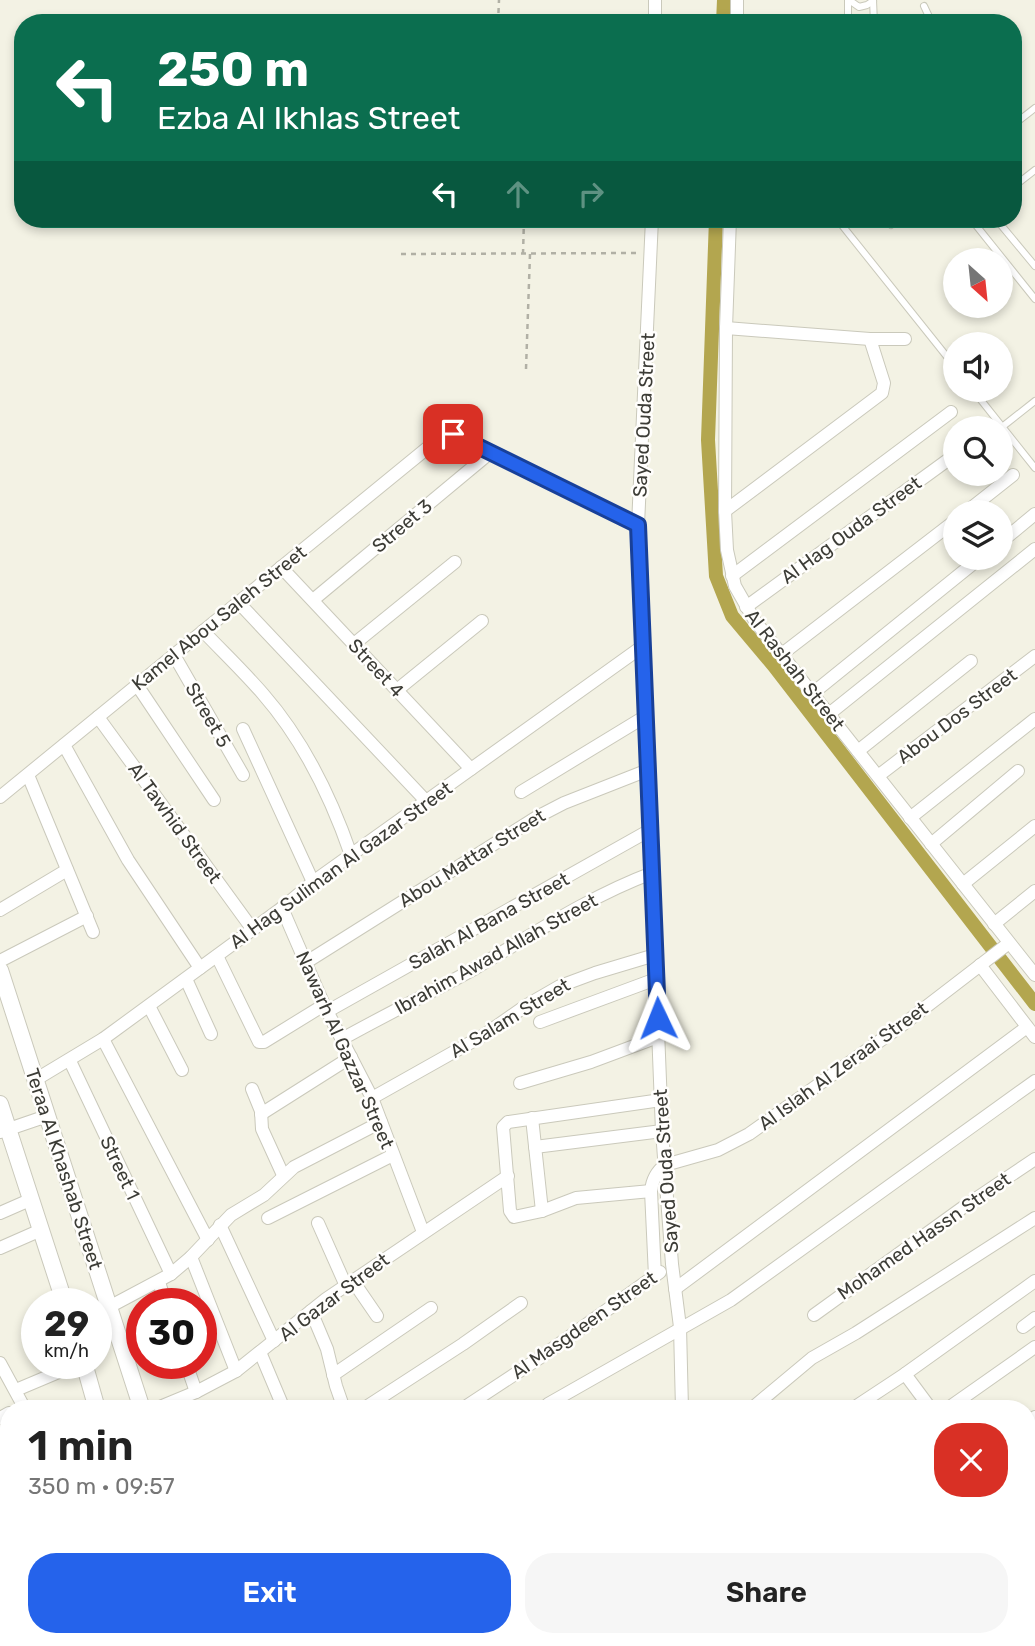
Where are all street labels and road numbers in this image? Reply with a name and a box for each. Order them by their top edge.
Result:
street label: Sayed Ouda Street [628,332,660,498]
street label: Al Hag Ouda Street [776,471,926,589]
street label: Street 3 [367,494,437,558]
street label: Kamel Abou Saleh Street [127,540,311,695]
street label: Al Rashah Street [740,605,850,736]
street label: Street 4 [343,634,409,702]
street label: Abou Dos Street [892,663,1022,769]
street label: Street 5 [180,679,236,751]
street label: Al Tawhid Street [124,758,227,888]
street label: Al Hag Suliman Al Gazar Street [225,776,457,954]
street label: Abou Mattar Street [395,803,550,912]
street label: Salah Al Bana Street [405,867,574,975]
street label: Ibrahim Awad Allah Street [391,888,602,1019]
street label: Nawarh Al Gazzar Street [291,948,399,1153]
street label: Al Salam Street [446,973,575,1063]
street label: Al Islah Al Zeraai Street [754,997,933,1135]
street label: Teraa Al Khashab Street [21,1066,108,1273]
street label: Sayed Ouda Street [649,1088,683,1254]
street label: Street 1 [95,1132,145,1204]
street label: Mohamed Hassn Street [833,1167,1015,1305]
street label: Al Gazar Street [274,1248,394,1346]
street label: Al Masgdeen Street [507,1266,662,1384]

